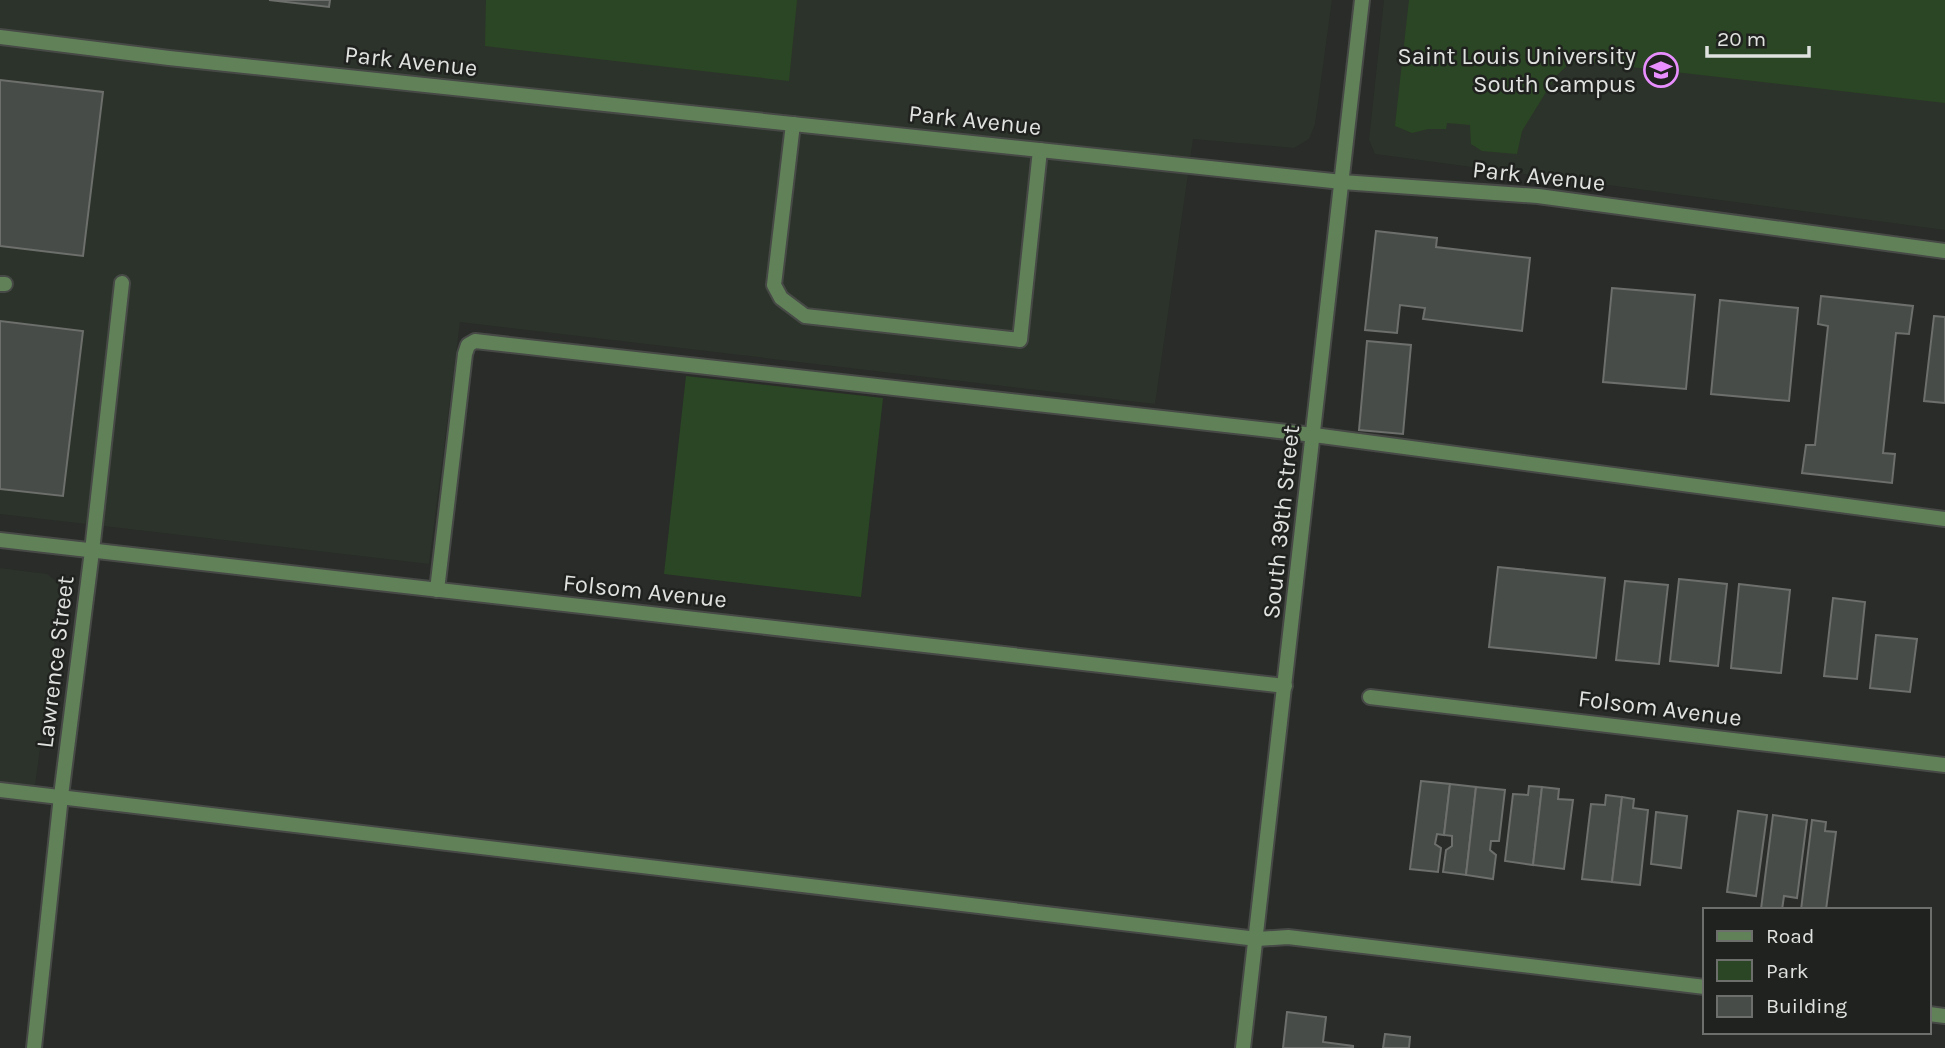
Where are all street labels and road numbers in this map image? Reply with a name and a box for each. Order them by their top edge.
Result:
street label: Park Avenue [343,40,479,82]
street label: Park Avenue [907,99,1043,141]
street label: Park Avenue [1471,155,1607,197]
street label: South 39th Street [1257,424,1305,620]
street label: Folsom Avenue [562,568,728,614]
street label: Lawrence Street [31,574,79,750]
street label: Folsom Avenue [1577,684,1743,732]

